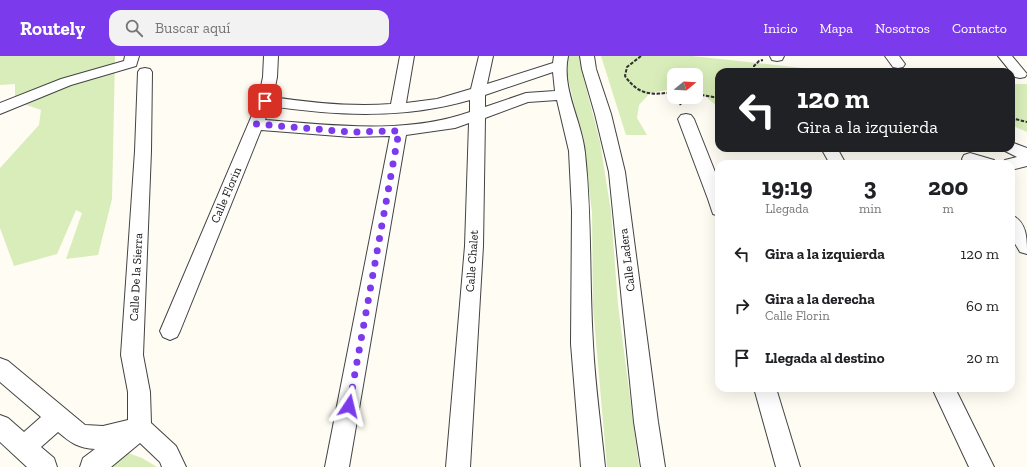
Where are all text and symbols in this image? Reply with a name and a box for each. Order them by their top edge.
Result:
search box [109,10,389,46]
text: Routely [20,17,85,40]
icon: search [123,17,145,39]
text: Buscar aquí [155,19,231,37]
text: Inicio [764,20,798,37]
text: Mapa [820,20,853,37]
text: Nosotros [875,20,930,37]
text: Contacto [952,20,1007,37]
north arrow [667,68,703,104]
map controls [667,68,703,104]
text: 120 m [797,82,869,115]
pin [248,84,282,118]
icon: left [731,84,783,136]
icon: arrive [254,90,276,112]
text: Gira a la izquierda [797,116,938,138]
street label: Calle Florin [208,165,244,225]
text: 19:19 [762,172,813,201]
text: 3 [864,172,877,201]
text: 200 [928,172,968,201]
text: Llegada [765,201,809,216]
text: min [859,201,881,216]
text: m [943,201,954,216]
street label: Calle Ladera [616,227,638,292]
street label: Calle Chalet [463,229,481,292]
street label: Calle De la Sierra [127,232,145,321]
icon: left [731,243,753,265]
text: Gira a la izquierda [765,245,885,263]
text: 120 m [961,245,999,263]
text: Gira a la derecha [765,290,875,308]
icon: right [731,295,753,317]
text: 60 m [966,297,999,315]
text: Calle Florin [765,308,830,323]
icon: arrive [731,347,753,369]
text: Llegada al destino [765,349,885,367]
text: 20 m [966,349,999,367]
position arrow [328,385,370,427]

